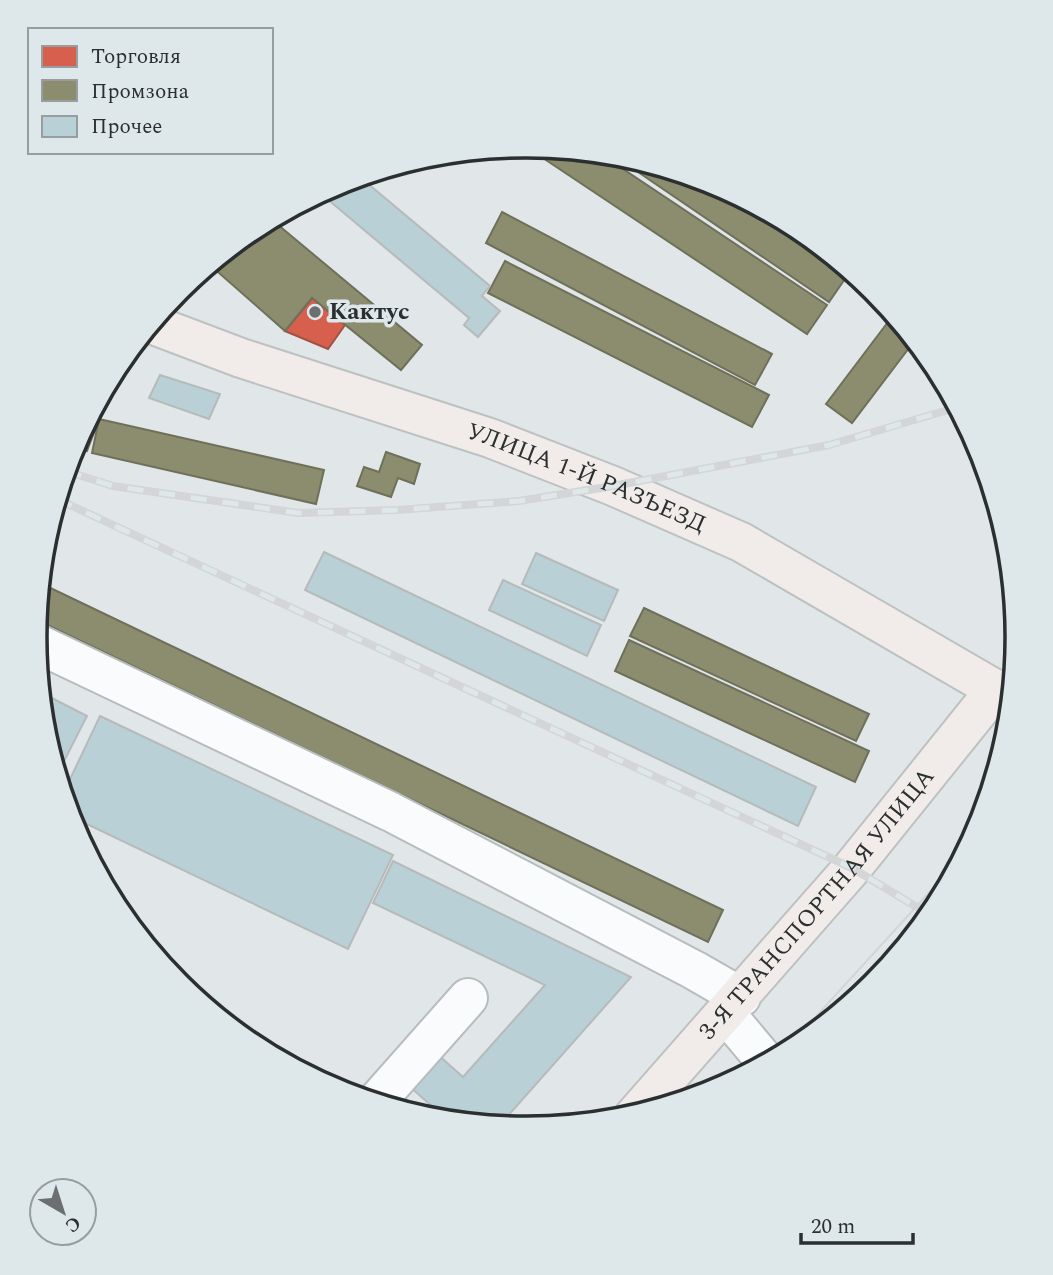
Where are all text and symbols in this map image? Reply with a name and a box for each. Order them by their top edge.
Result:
legend [28,28,273,154]
text: Торговля [91,41,181,73]
text: Промзона [91,76,190,108]
text: Прочее [91,111,162,143]
place label: Кактус [329,294,410,330]
marker: Кактус [307,304,323,320]
street label: УЛИЦА 1-Й РАЗЪЕЗД [462,414,712,543]
street label: 3-Я ТРАНСПОРТНАЯ УЛИЦА [691,760,944,1048]
north arrow [28,1177,98,1247]
scale bar [801,1202,913,1246]
text: С [58,1209,87,1240]
text: 20 m [811,1211,855,1243]

